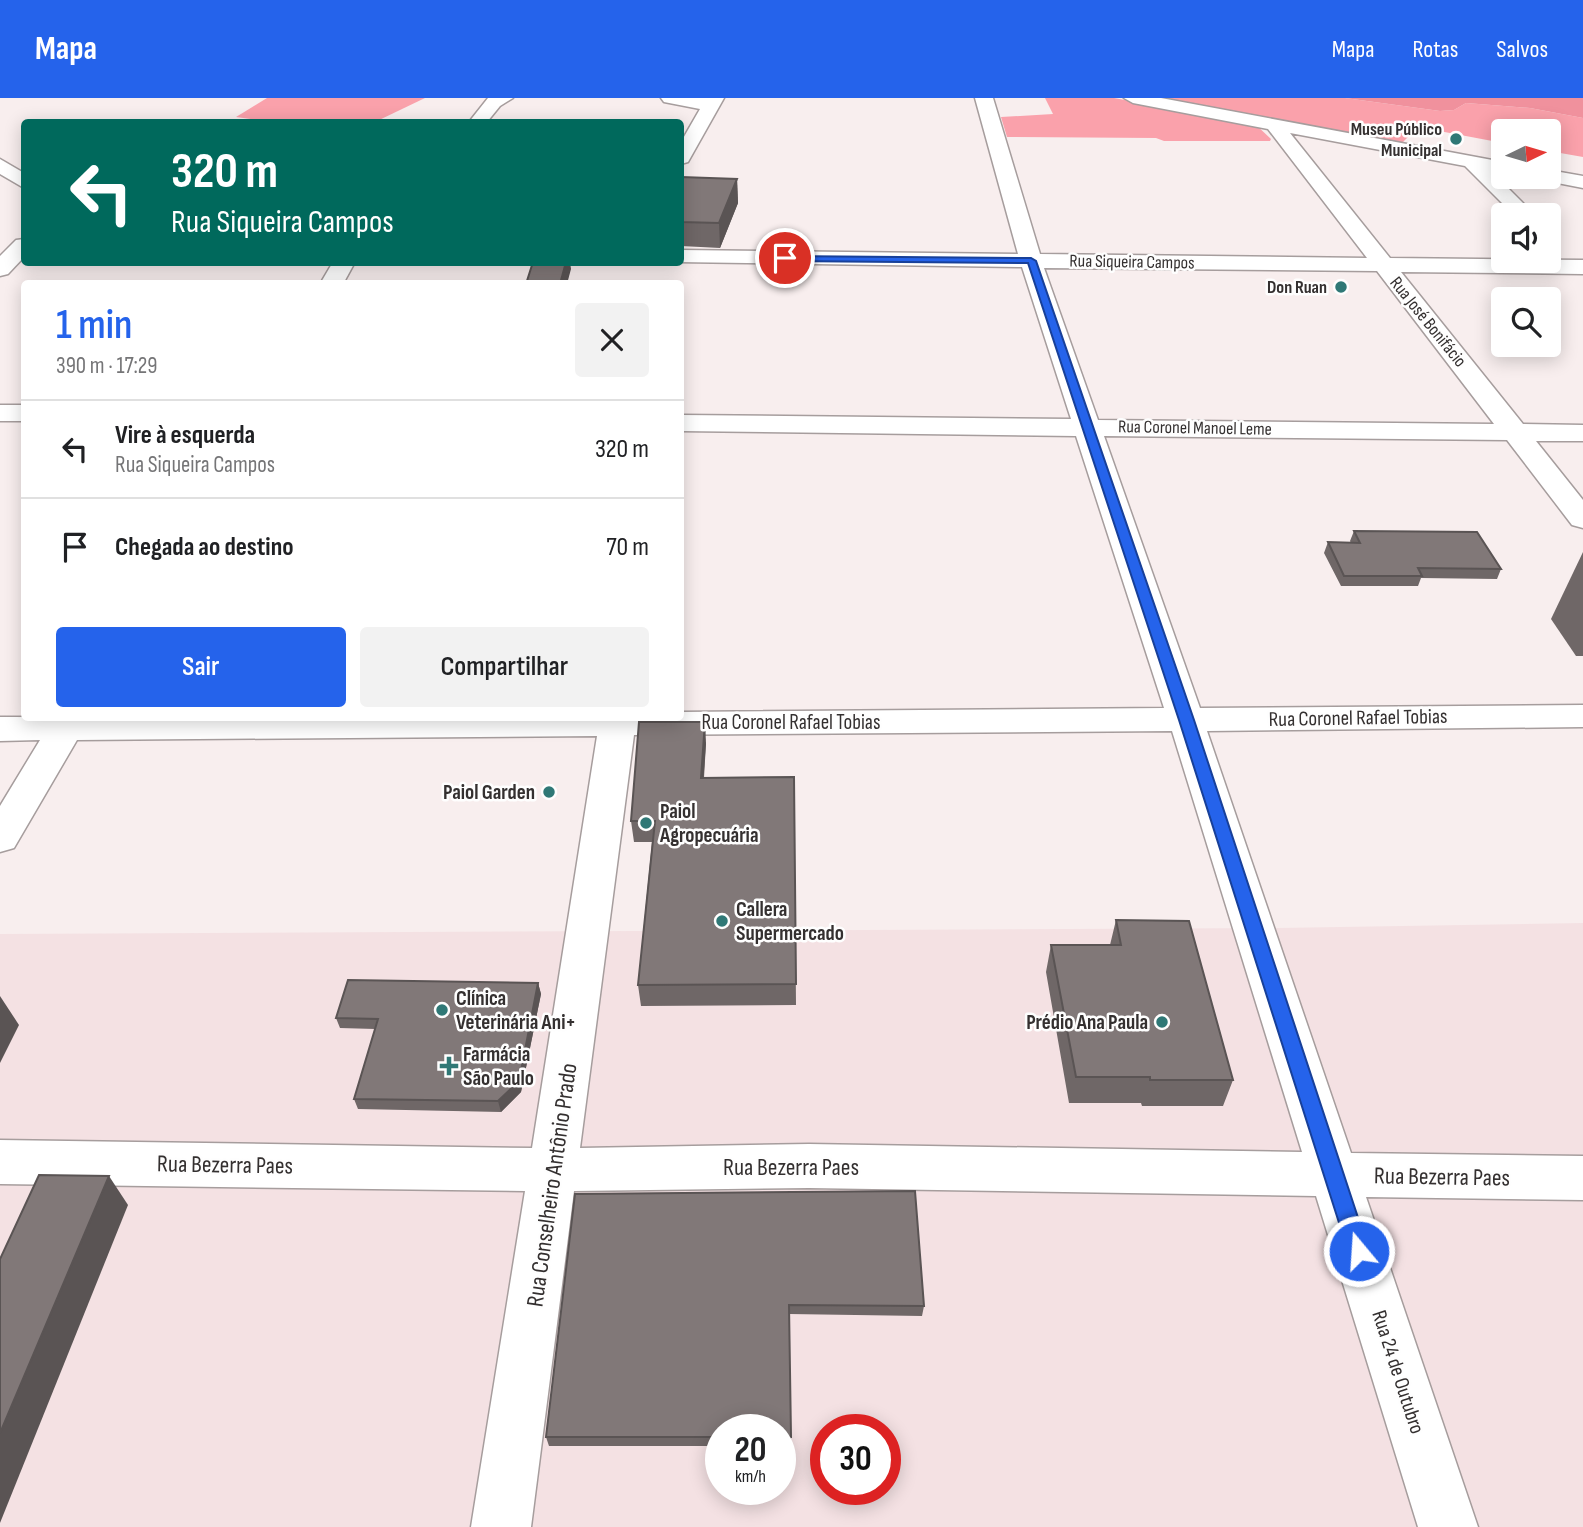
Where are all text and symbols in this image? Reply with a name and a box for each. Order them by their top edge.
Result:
text: Mapa [35,29,97,69]
text: Mapa [1332,35,1375,64]
text: Rotas [1413,35,1458,64]
text: Salvos [1496,35,1548,64]
place label: Museu Público Municipal [1351,119,1442,161]
north arrow [1491,119,1561,189]
map controls [1491,119,1561,357]
marker: Museu Público Municipal [1448,131,1464,147]
text: 320 m [171,143,278,202]
icon: left [56,147,147,238]
text: Rua Siqueira Campos [171,203,394,242]
button: sound [1491,203,1561,273]
pin [755,228,815,288]
icon: arrive [766,239,804,277]
street label: Rua Siqueira Campos [1069,250,1195,274]
street label: Rua José Bonifácio [1385,273,1471,371]
place label: Don Ruan [1267,277,1327,298]
marker: Don Ruan [1333,279,1349,295]
button: search [1491,287,1561,357]
text: 1 min [56,300,132,351]
button: close [575,303,649,377]
text: 390 m · 17:29 [56,352,157,380]
street label: Rua Coronel Manoel Leme [1118,416,1272,440]
text: Vire à esquerda [115,420,255,451]
icon: left [56,430,94,468]
text: 320 m [595,434,649,465]
text: Rua Siqueira Campos [115,451,275,479]
icon: arrive [56,528,94,566]
text: Chegada ao destino [115,532,294,563]
text: 70 m [606,532,649,563]
button: Sair [56,627,346,707]
button: Compartilhar [360,627,649,707]
street label: Rua Coronel Rafael Tobias [1268,704,1448,732]
street label: Rua Coronel Rafael Tobias [702,710,880,735]
place label: Paiol Garden [443,780,535,805]
marker: Paiol Garden [541,784,557,800]
place label: Paiol Agropecuária [659,799,758,848]
marker: Paiol Agropecuária [638,815,654,831]
place label: Callera Supermercado [736,897,844,946]
marker: Callera Supermercado [714,913,730,929]
place label: Clínica Veterinária Ani+ [456,986,576,1035]
marker: Clínica Veterinária Ani+ [434,1002,450,1018]
place label: Prédio Ana Paula [1026,1010,1148,1035]
marker: Prédio Ana Paula [1154,1014,1170,1030]
place label: Farmácia São Paulo [463,1042,534,1091]
marker: Farmácia São Paulo [441,1058,457,1074]
street label: Rua Conselheiro Antônio Prado [521,1061,583,1309]
street label: Rua Bezerra Paes [157,1149,293,1181]
street label: Rua Bezerra Paes [723,1153,859,1182]
street label: Rua Bezerra Paes [1374,1161,1510,1193]
position arrow [1322,1214,1396,1288]
street label: Rua 24 de Outubro [1366,1307,1430,1437]
speed limit sign: 30 [810,1414,901,1505]
text: 20 [735,1429,767,1472]
text: km/h [735,1466,766,1487]

